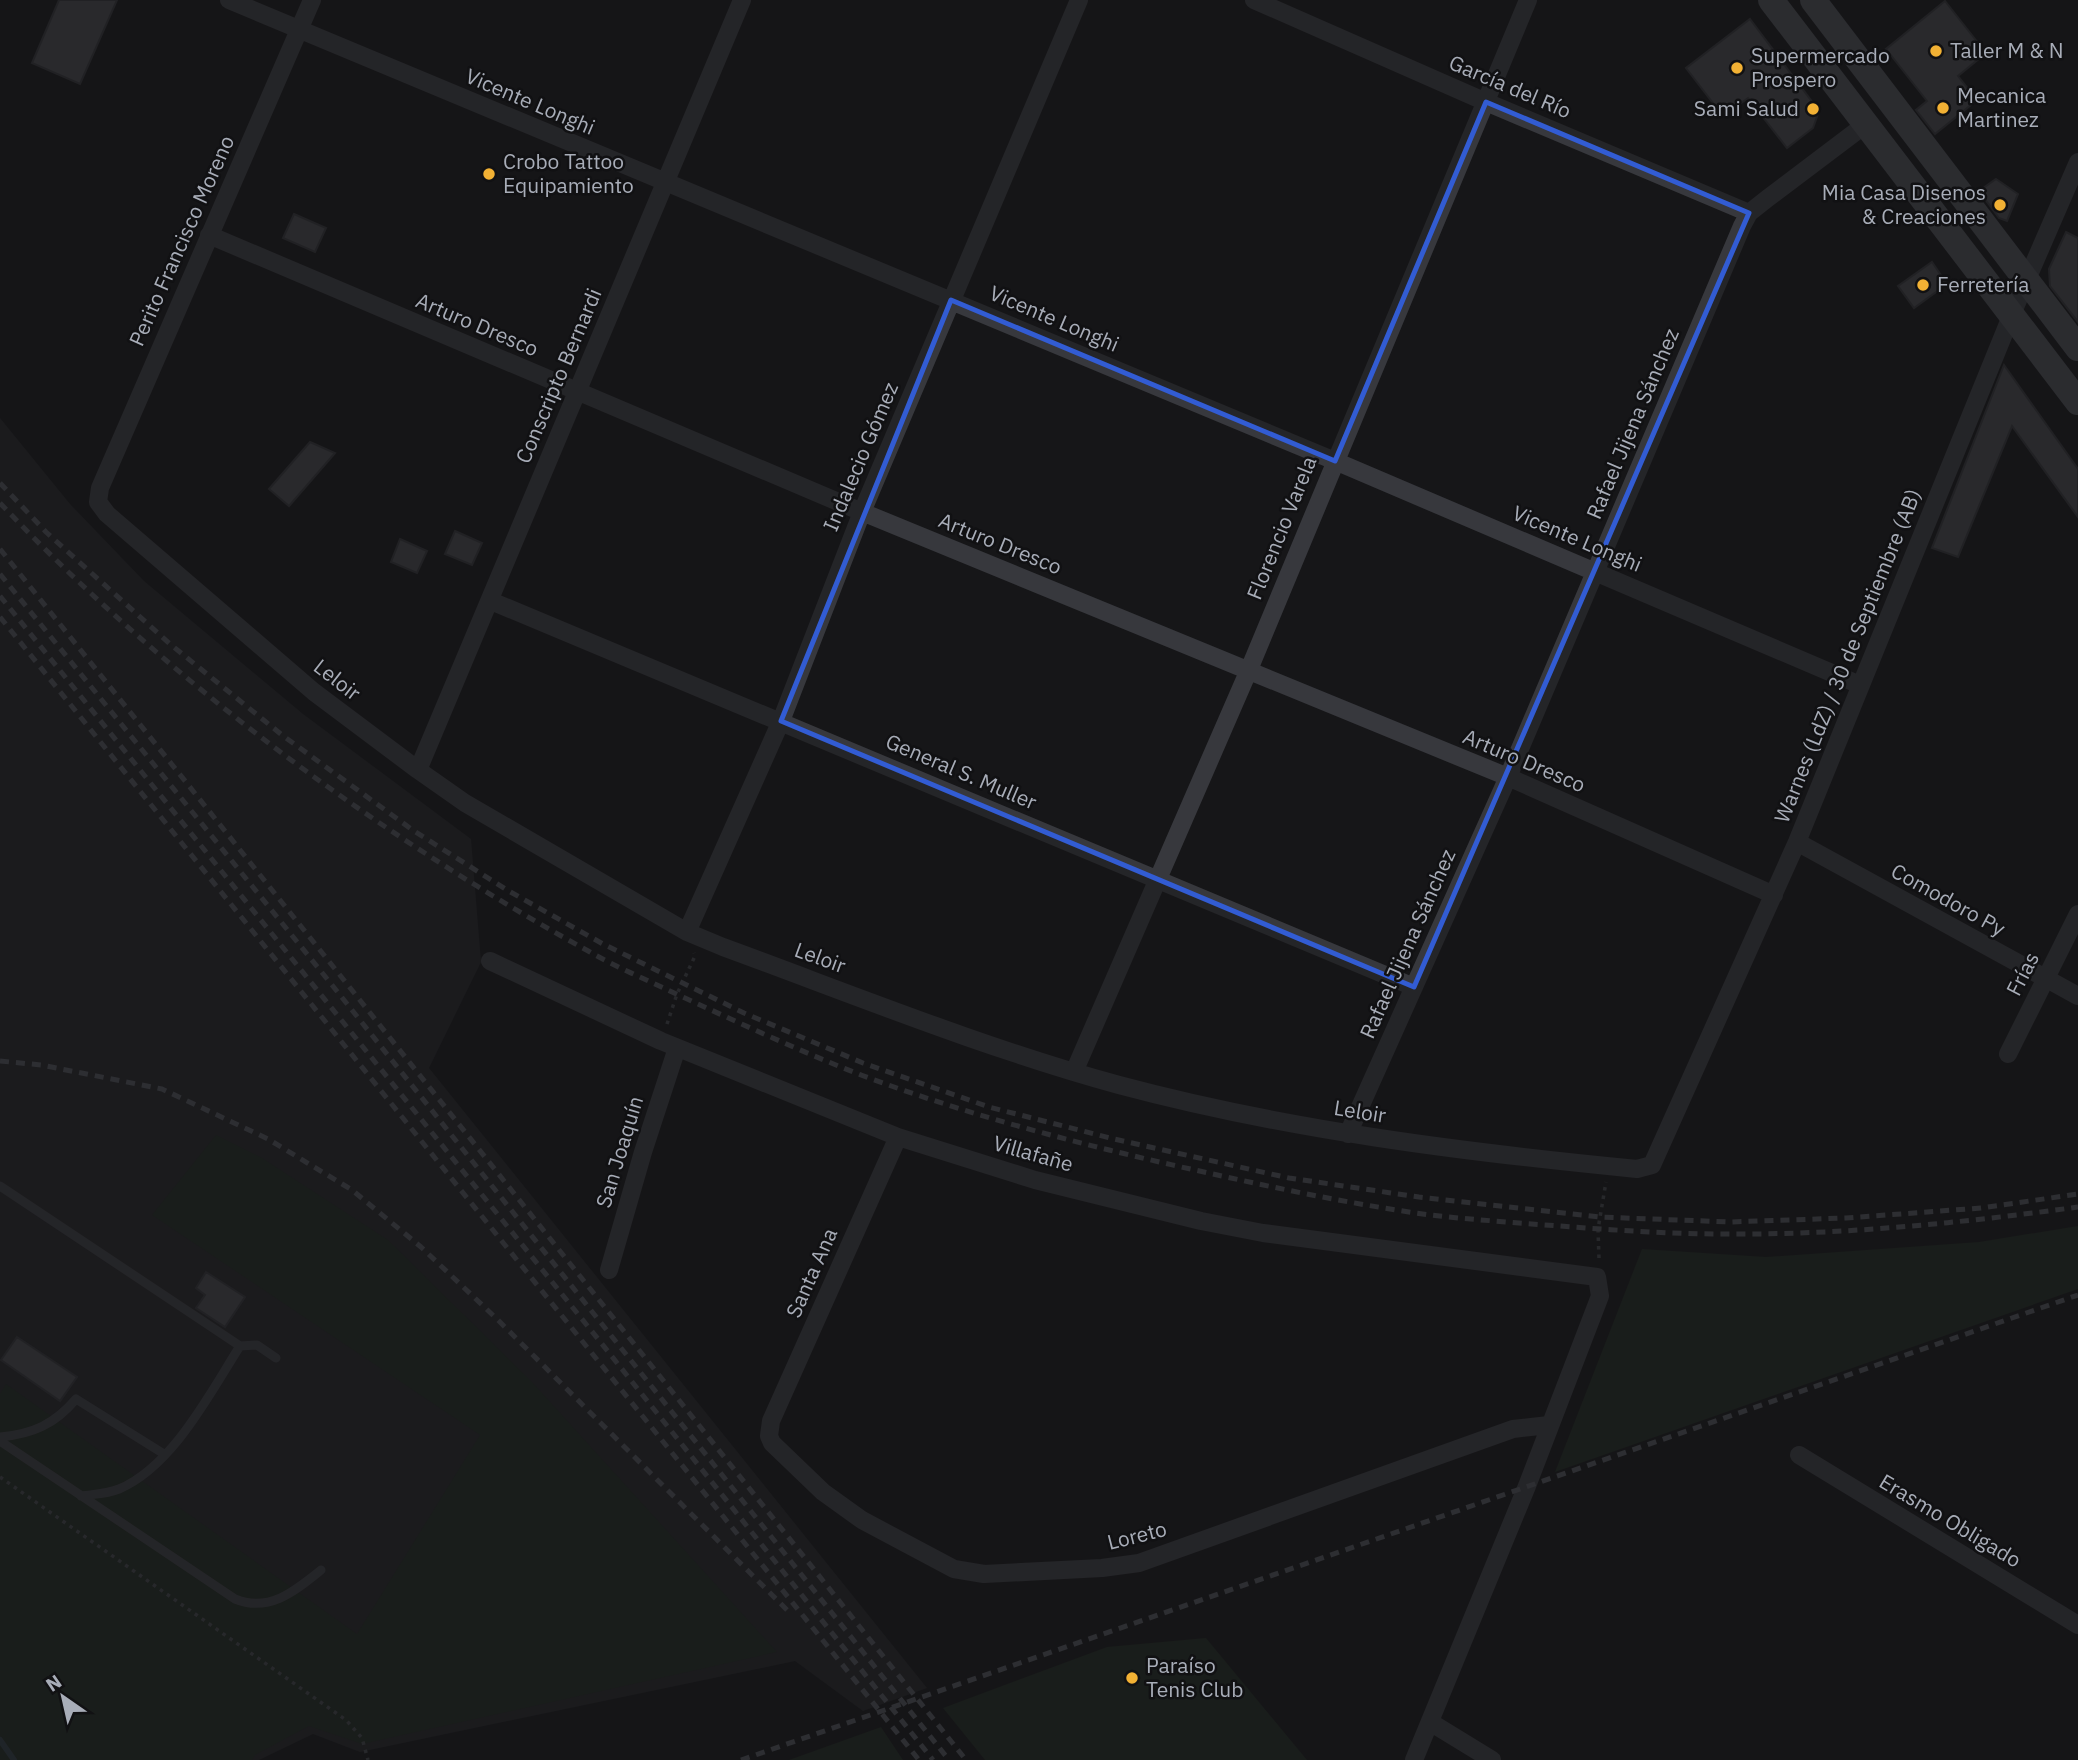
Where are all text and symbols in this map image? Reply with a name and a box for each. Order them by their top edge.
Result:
place label: Taller M & N [1950,36,2064,64]
place label: Supermercado Prospero [1751,41,1890,93]
marker: Taller M & N [1928,43,1944,59]
street label: García del Río [1445,48,1576,124]
marker: Supermercado Prospero [1729,60,1745,76]
street label: Vicente Longhi [461,61,599,141]
place label: Mecanica Martinez [1957,81,2046,133]
place label: Sami Salud [1694,94,1799,122]
marker: Mecanica Martinez [1935,100,1951,116]
marker: Sami Salud [1805,101,1821,117]
street label: Perito Francisco Moreno [122,131,240,350]
place label: Crobo Tattoo Equipamiento [503,147,634,199]
marker: Crobo Tattoo Equipamiento [481,166,497,182]
place label: Mia Casa Disenos & Creaciones [1822,178,1986,230]
marker: Mia Casa Disenos & Creaciones [1992,197,2008,213]
place label: Ferretería [1937,270,2030,298]
marker: Ferretería [1915,277,1931,293]
street label: Vicente Longhi [985,278,1123,358]
street label: Conscripto Bernardi [509,284,608,467]
street label: Arturo Dresco [412,286,543,362]
street label: Rafael Jijena Sánchez [1579,324,1685,523]
street label: Indalecio Gómez [816,378,904,535]
street label: Florencio Varela [1240,452,1323,603]
street label: Warnes (LdZ) / 30 de Septiembre (AB) [1767,485,1927,827]
street label: Vicente Longhi [1508,498,1646,578]
street label: Arturo Dresco [935,506,1066,580]
street label: Leloir [308,652,367,707]
street label: Arturo Dresco [1459,722,1590,798]
street label: General S. Muller [882,727,1041,816]
street label: Rafael Jijena Sánchez [1353,844,1462,1043]
street label: Comodoro Py [1886,856,2011,942]
street label: Leloir [791,935,850,979]
street label: Frías [1999,947,2045,1000]
street label: San Joaquín [589,1092,649,1211]
street label: Leloir [1332,1093,1388,1129]
street label: Villafañe [990,1128,1077,1178]
street label: Santa Ana [779,1223,843,1322]
street label: Erasmo Obligado [1874,1467,2027,1573]
street label: Loreto [1104,1514,1169,1556]
place label: Paraíso Tenis Club [1146,1651,1243,1703]
north arrow [28,1662,98,1732]
text: N [41,1669,66,1697]
marker: Paraíso Tenis Club [1124,1670,1140,1686]

